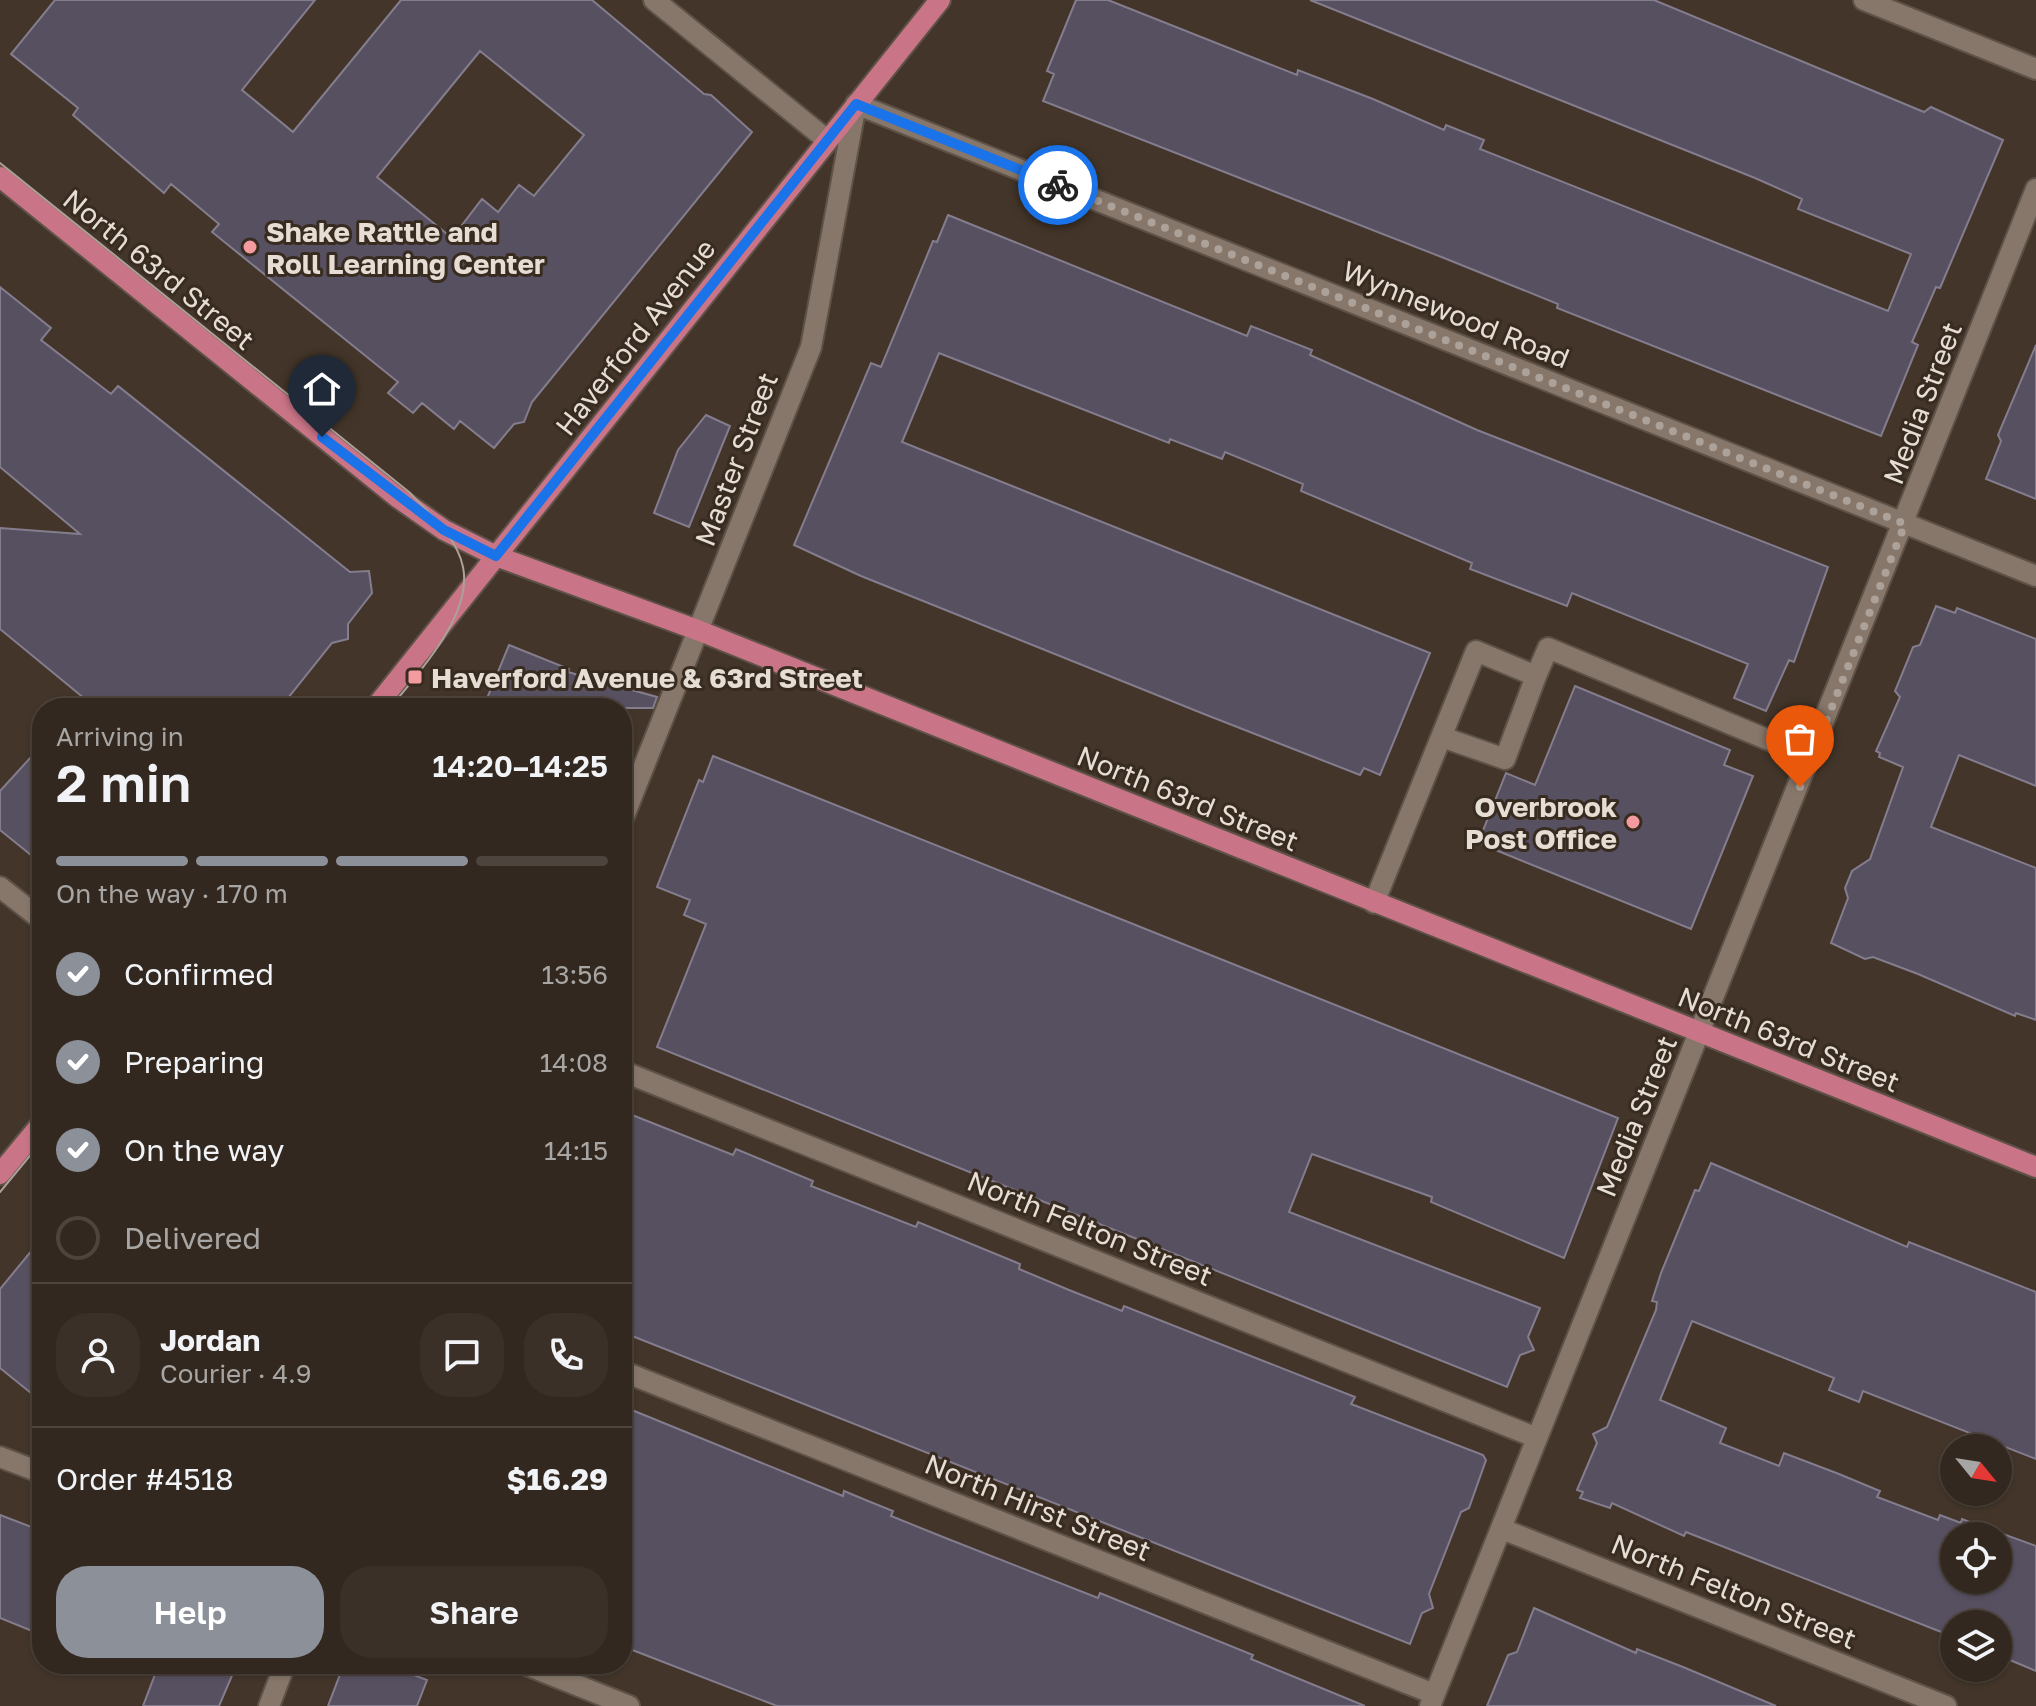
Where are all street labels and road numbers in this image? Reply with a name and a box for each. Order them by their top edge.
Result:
street label: North 63rd Street [57,182,261,356]
street label: Haverford Avenue [548,232,722,442]
street label: Wynnewood Road [1338,253,1574,375]
street label: Media Street [1876,317,1968,489]
street label: Master Street [688,368,784,550]
street label: North 63rd Street [1072,738,1304,858]
street label: North 63rd Street [1673,979,1905,1099]
street label: Media Street [1589,1031,1683,1201]
street label: North Felton Street [963,1164,1217,1292]
street label: North Hirst Street [920,1447,1156,1567]
street label: North Felton Street [1607,1527,1861,1655]

